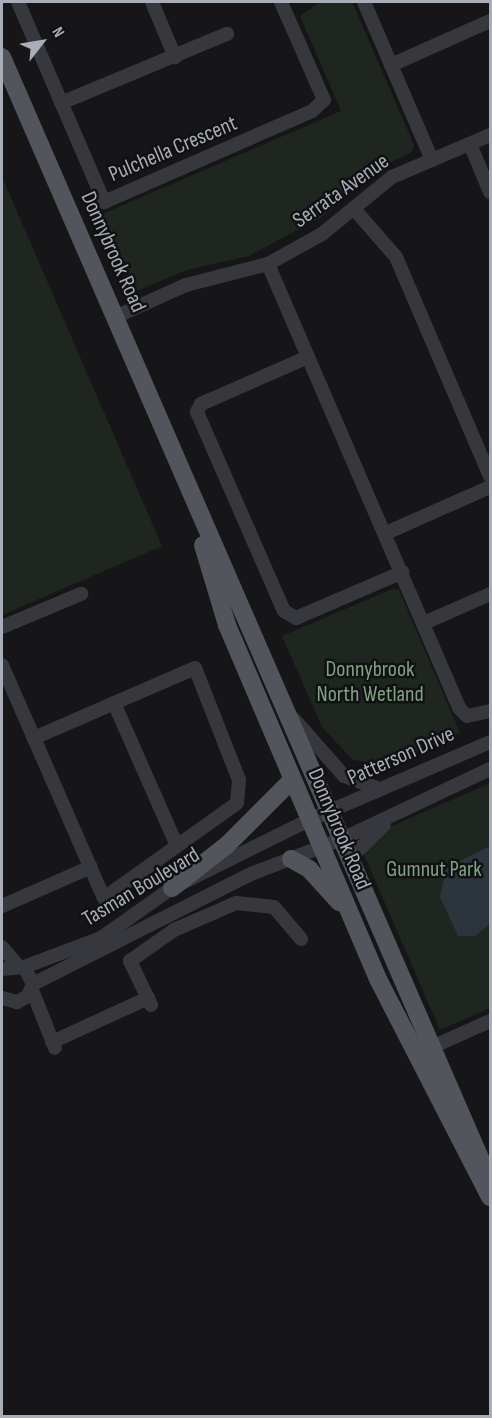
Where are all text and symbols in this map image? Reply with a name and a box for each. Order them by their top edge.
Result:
north arrow [12,12,72,72]
text: N [48,24,68,41]
street label: Pulchella Crescent [105,110,241,188]
street label: Serrata Avenue [288,148,394,234]
street label: Donnybrook Road [75,188,151,316]
park label: Donnybrook North Wetland [316,656,424,708]
street label: Patterson Drive [344,721,458,791]
street label: Donnybrook Road [302,764,376,894]
street label: Tasman Boulevard [78,842,204,932]
park label: Gumnut Park [386,857,482,883]

